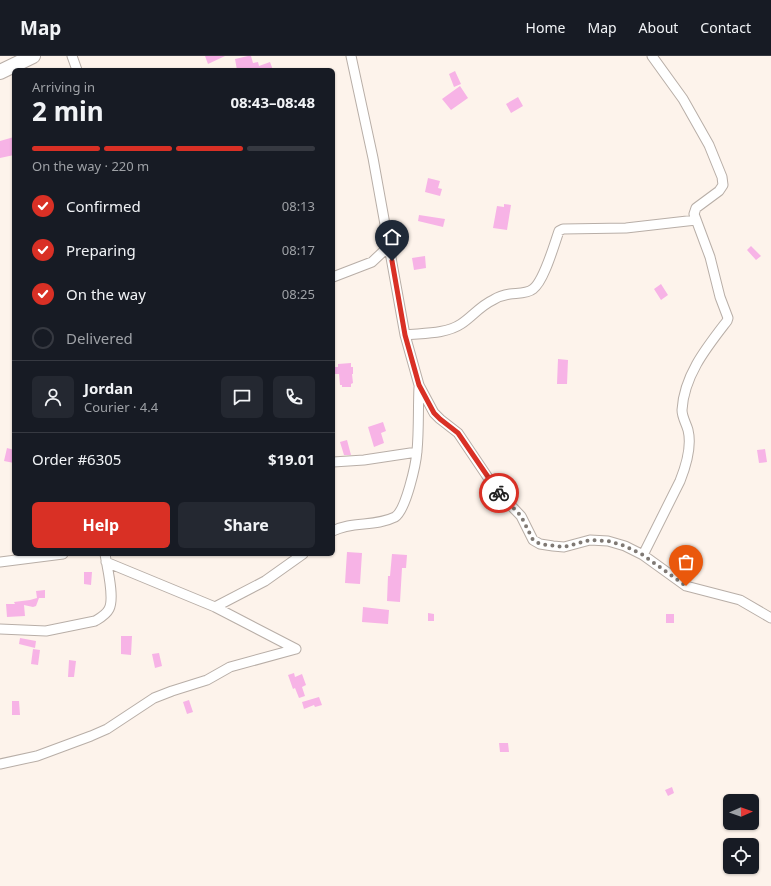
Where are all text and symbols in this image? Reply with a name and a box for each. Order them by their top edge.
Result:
text: Map [20,15,61,41]
text: Home [526,18,565,37]
text: Map [587,18,617,37]
text: About [639,18,678,37]
text: Contact [700,18,751,37]
text: Arriving in [32,78,95,96]
text: 08:43–08:48 [230,92,315,112]
text: 2 min [32,93,104,129]
text: On the way · 220 m [32,157,149,175]
icon: check [32,195,54,217]
text: Confirmed [66,196,141,216]
text: 08:13 [282,197,315,215]
pin [375,220,409,261]
icon: home [381,226,403,248]
icon: check [32,239,54,261]
text: Preparing [66,240,136,260]
text: 08:17 [282,241,315,259]
icon: check [32,283,54,305]
text: On the way [66,284,146,304]
text: 08:25 [282,285,315,303]
text: Delivered [66,328,133,348]
button: person [32,376,74,418]
button: chat [221,376,263,418]
button: phone [273,376,315,418]
text: Jordan [84,378,133,398]
text: Courier · 4.4 [84,398,158,416]
text: Order #6305 [32,449,121,469]
text: $19.01 [268,449,315,469]
courier [479,473,519,513]
icon: bike [488,482,510,504]
button: Help [32,502,170,548]
button: Share [178,502,315,548]
pin [669,545,703,586]
icon: bag [675,551,697,573]
north arrow [723,794,759,830]
map controls [723,794,759,874]
button: locate [723,838,759,874]

